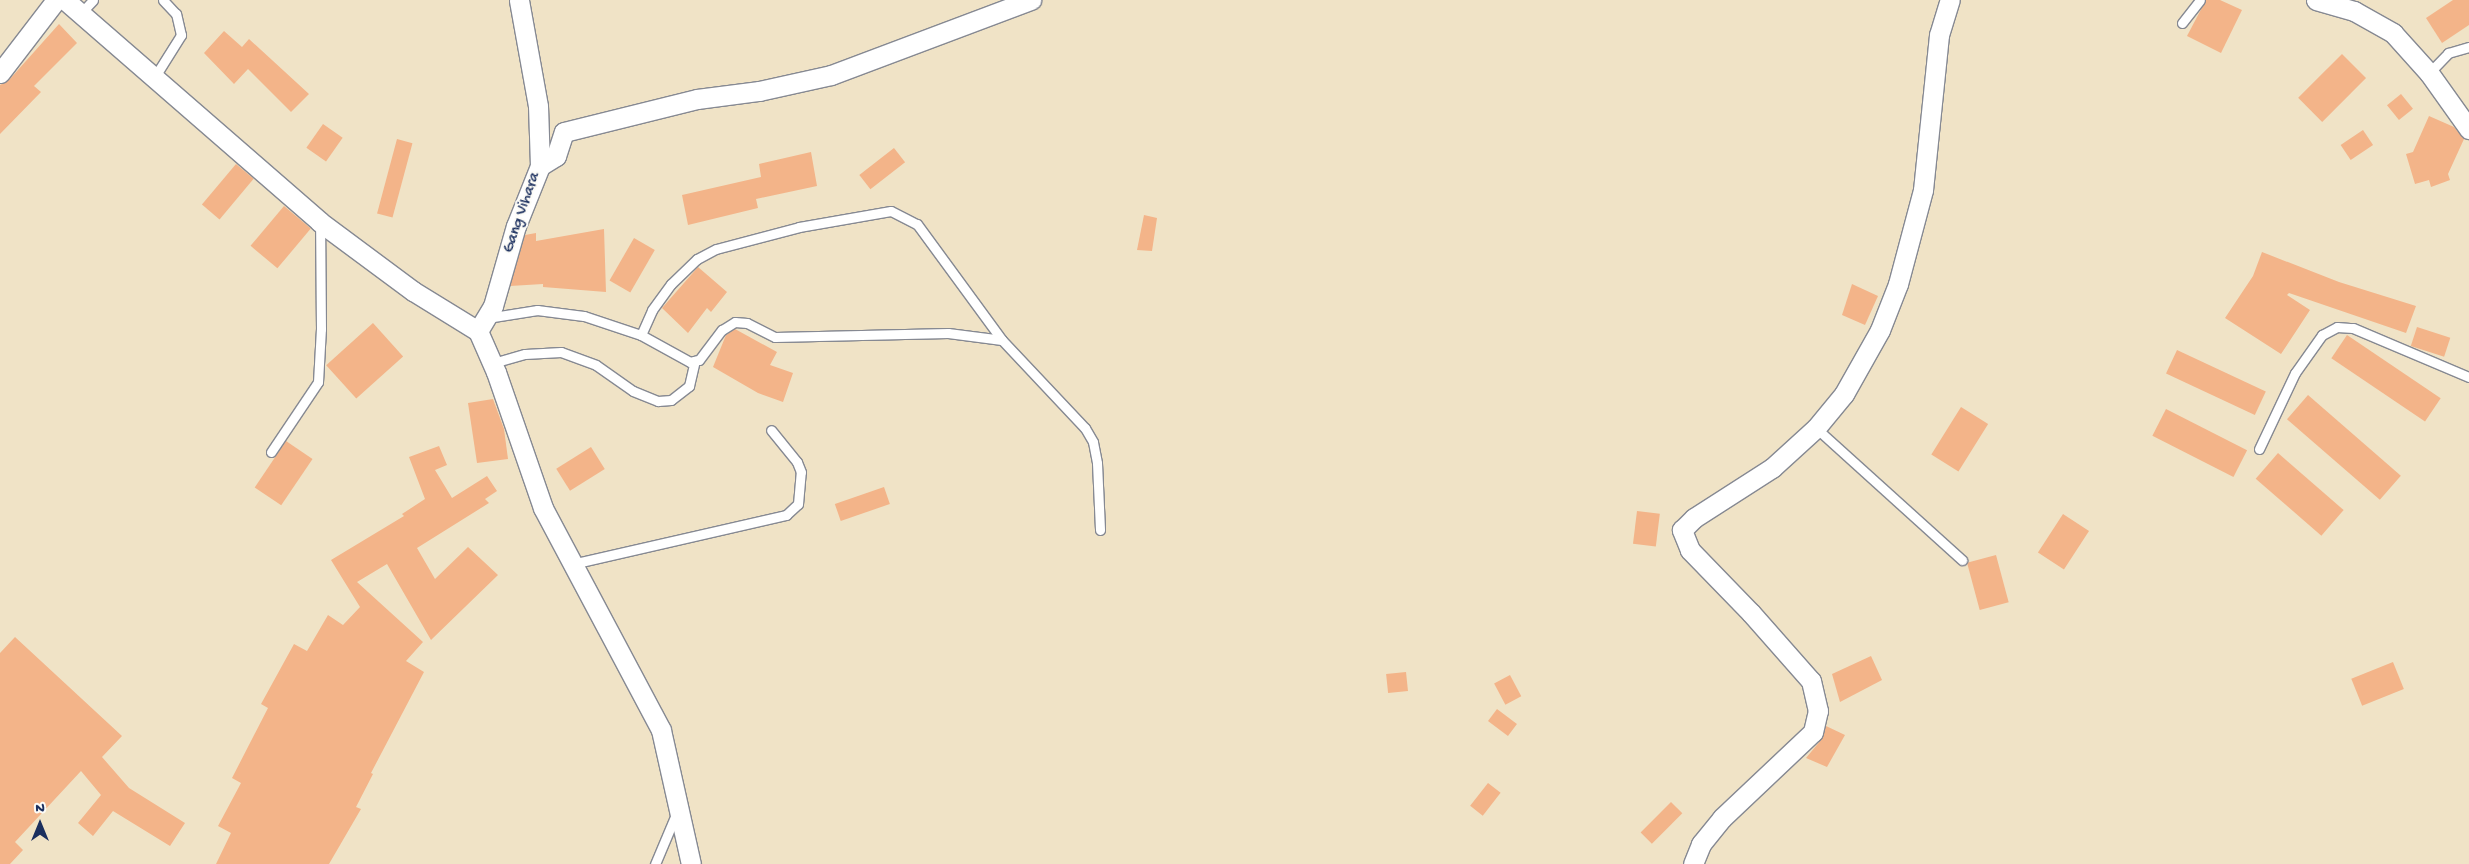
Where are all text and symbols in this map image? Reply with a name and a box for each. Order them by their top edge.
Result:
street label: Gang Vihara [500,170,546,256]
north arrow [15,799,65,849]
text: N [35,800,45,817]

